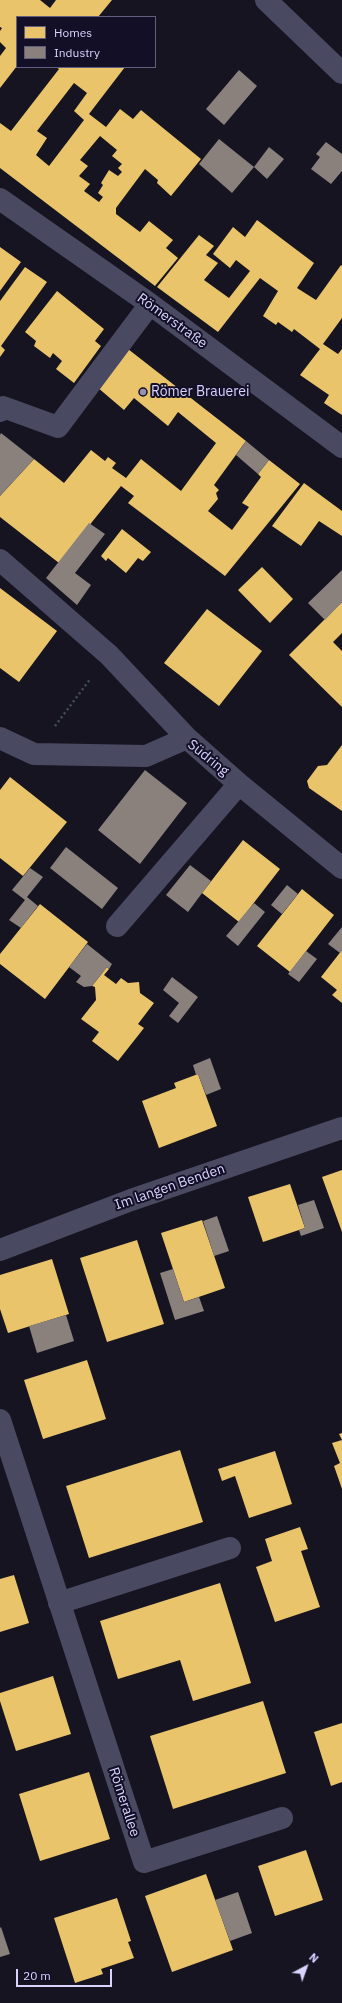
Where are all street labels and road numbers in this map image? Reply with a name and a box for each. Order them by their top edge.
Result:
street label: Römerstraße [134,290,210,352]
street label: Südring [184,736,232,780]
street label: Im langen Benden [113,1160,227,1214]
street label: Römerallee [105,1765,143,1839]

